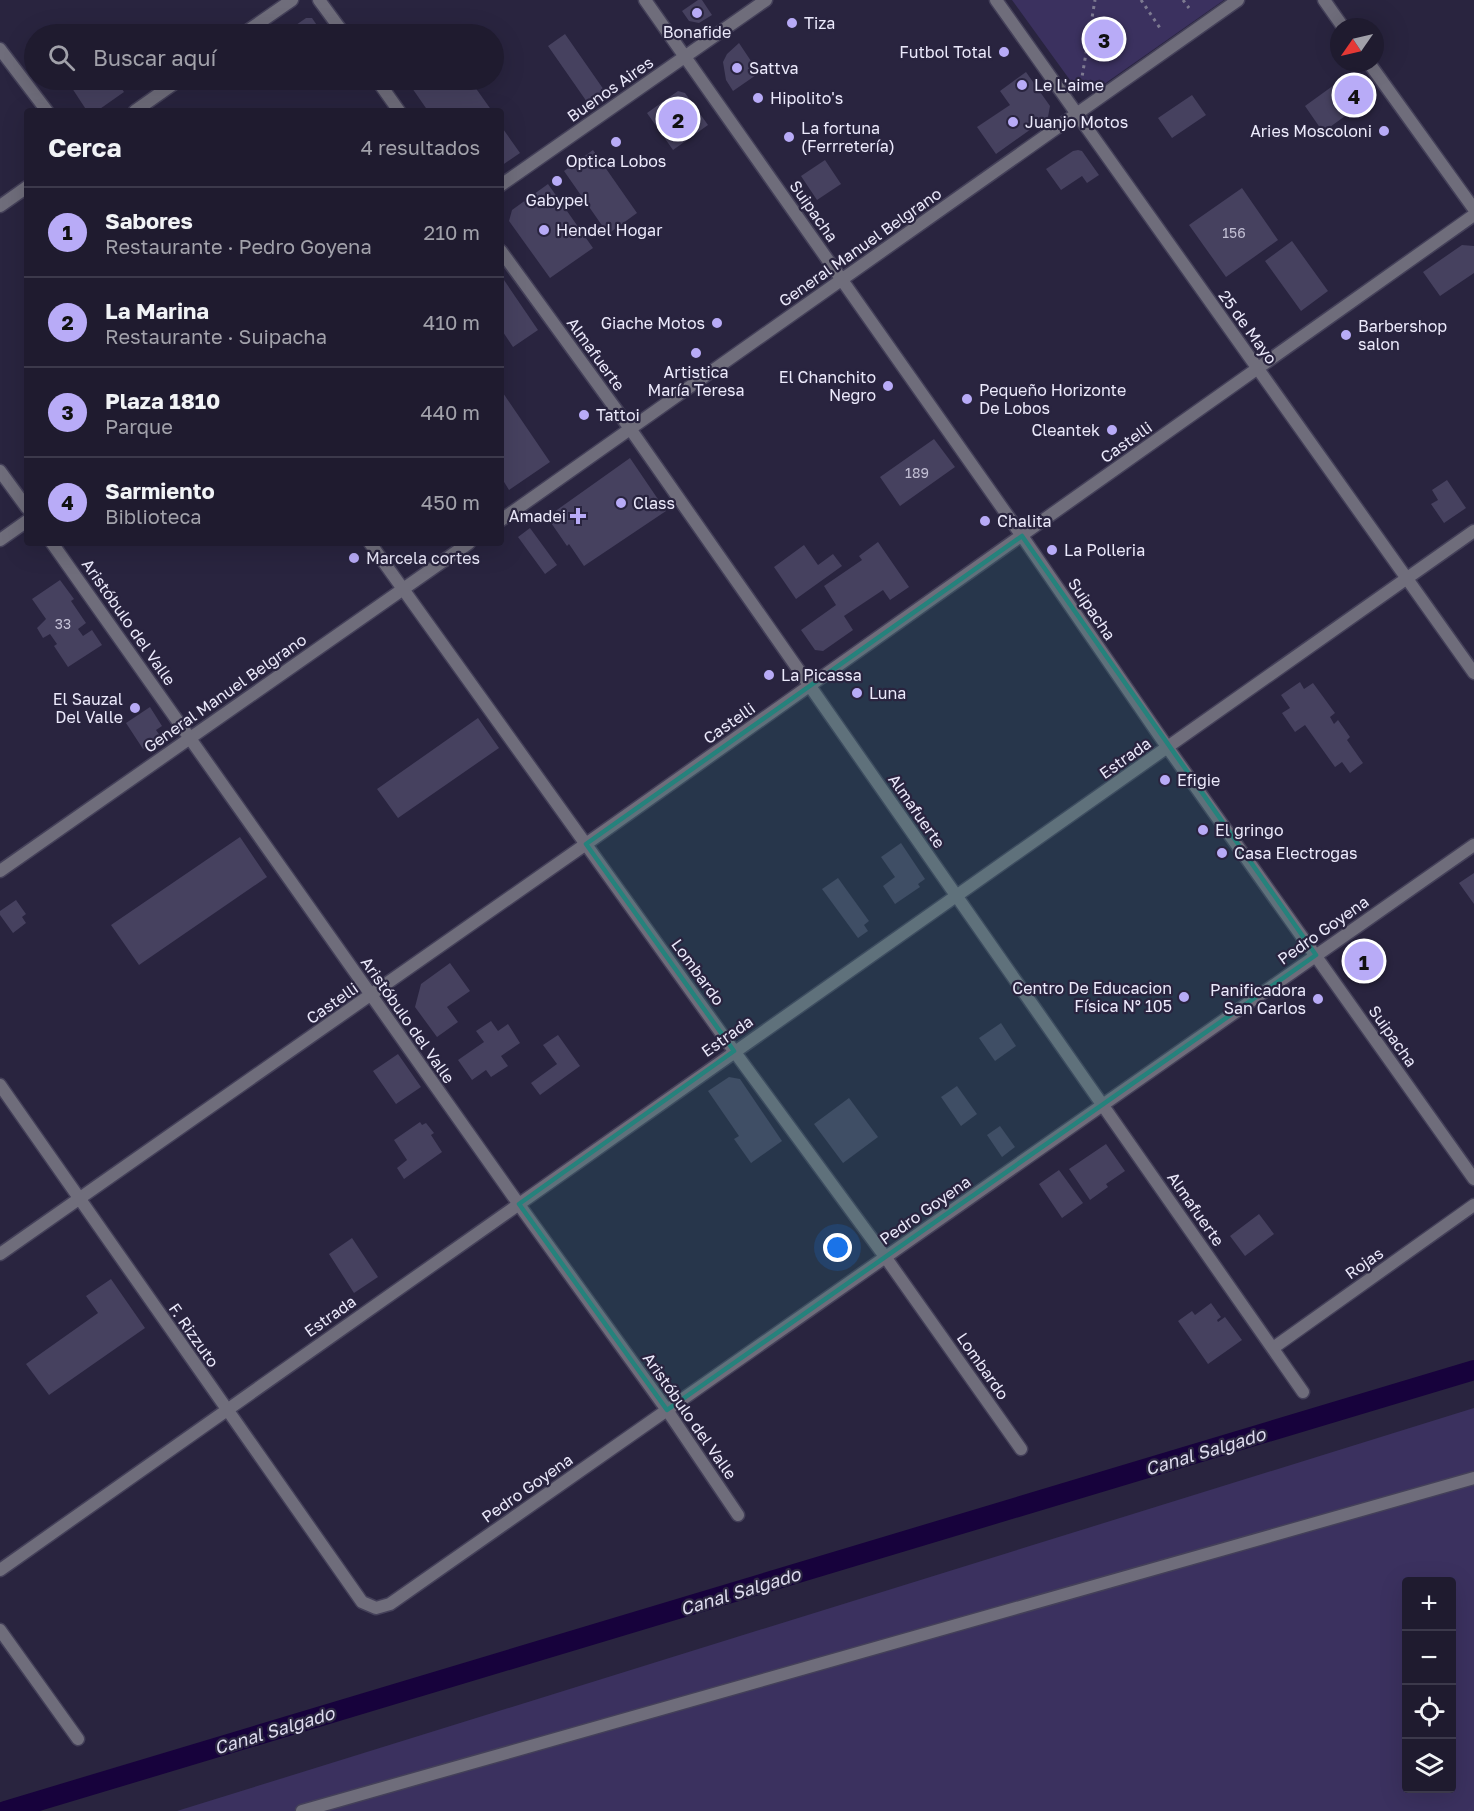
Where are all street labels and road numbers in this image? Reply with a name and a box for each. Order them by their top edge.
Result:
street label: Buenos Aires [563,52,657,126]
street label: Suipacha [786,176,842,246]
street label: General Manuel Belgrano [775,183,945,311]
street label: 25 de Mayo [1215,286,1281,368]
street label: Almafuerte [563,313,629,395]
street label: Castelli [1096,417,1156,467]
street label: Aristóbulo del Valle [78,555,180,689]
street label: Suipacha [1064,574,1120,644]
street label: General Manuel Belgrano [140,629,310,757]
street label: Castelli [699,698,759,748]
street label: Estrada [1095,733,1155,783]
street label: Almafuerte [884,770,950,852]
street label: Pedro Goyena [1274,891,1372,969]
street label: Lombardo [667,935,729,1009]
street label: Aristóbulo del Valle [357,953,459,1087]
street label: Castelli [302,978,362,1028]
street label: Suipacha [1365,1001,1421,1071]
street label: Estrada [697,1011,757,1061]
street label: Almafuerte [1163,1168,1229,1250]
street label: Pedro Goyena [876,1171,974,1249]
street label: Rojas [1341,1243,1387,1283]
street label: Estrada [300,1291,360,1341]
street label: F. Rizzuto [165,1299,223,1371]
street label: Lombardo [953,1329,1013,1403]
street label: Aristóbulo del Valle [639,1349,741,1483]
street label: Pedro Goyena [478,1449,576,1527]

